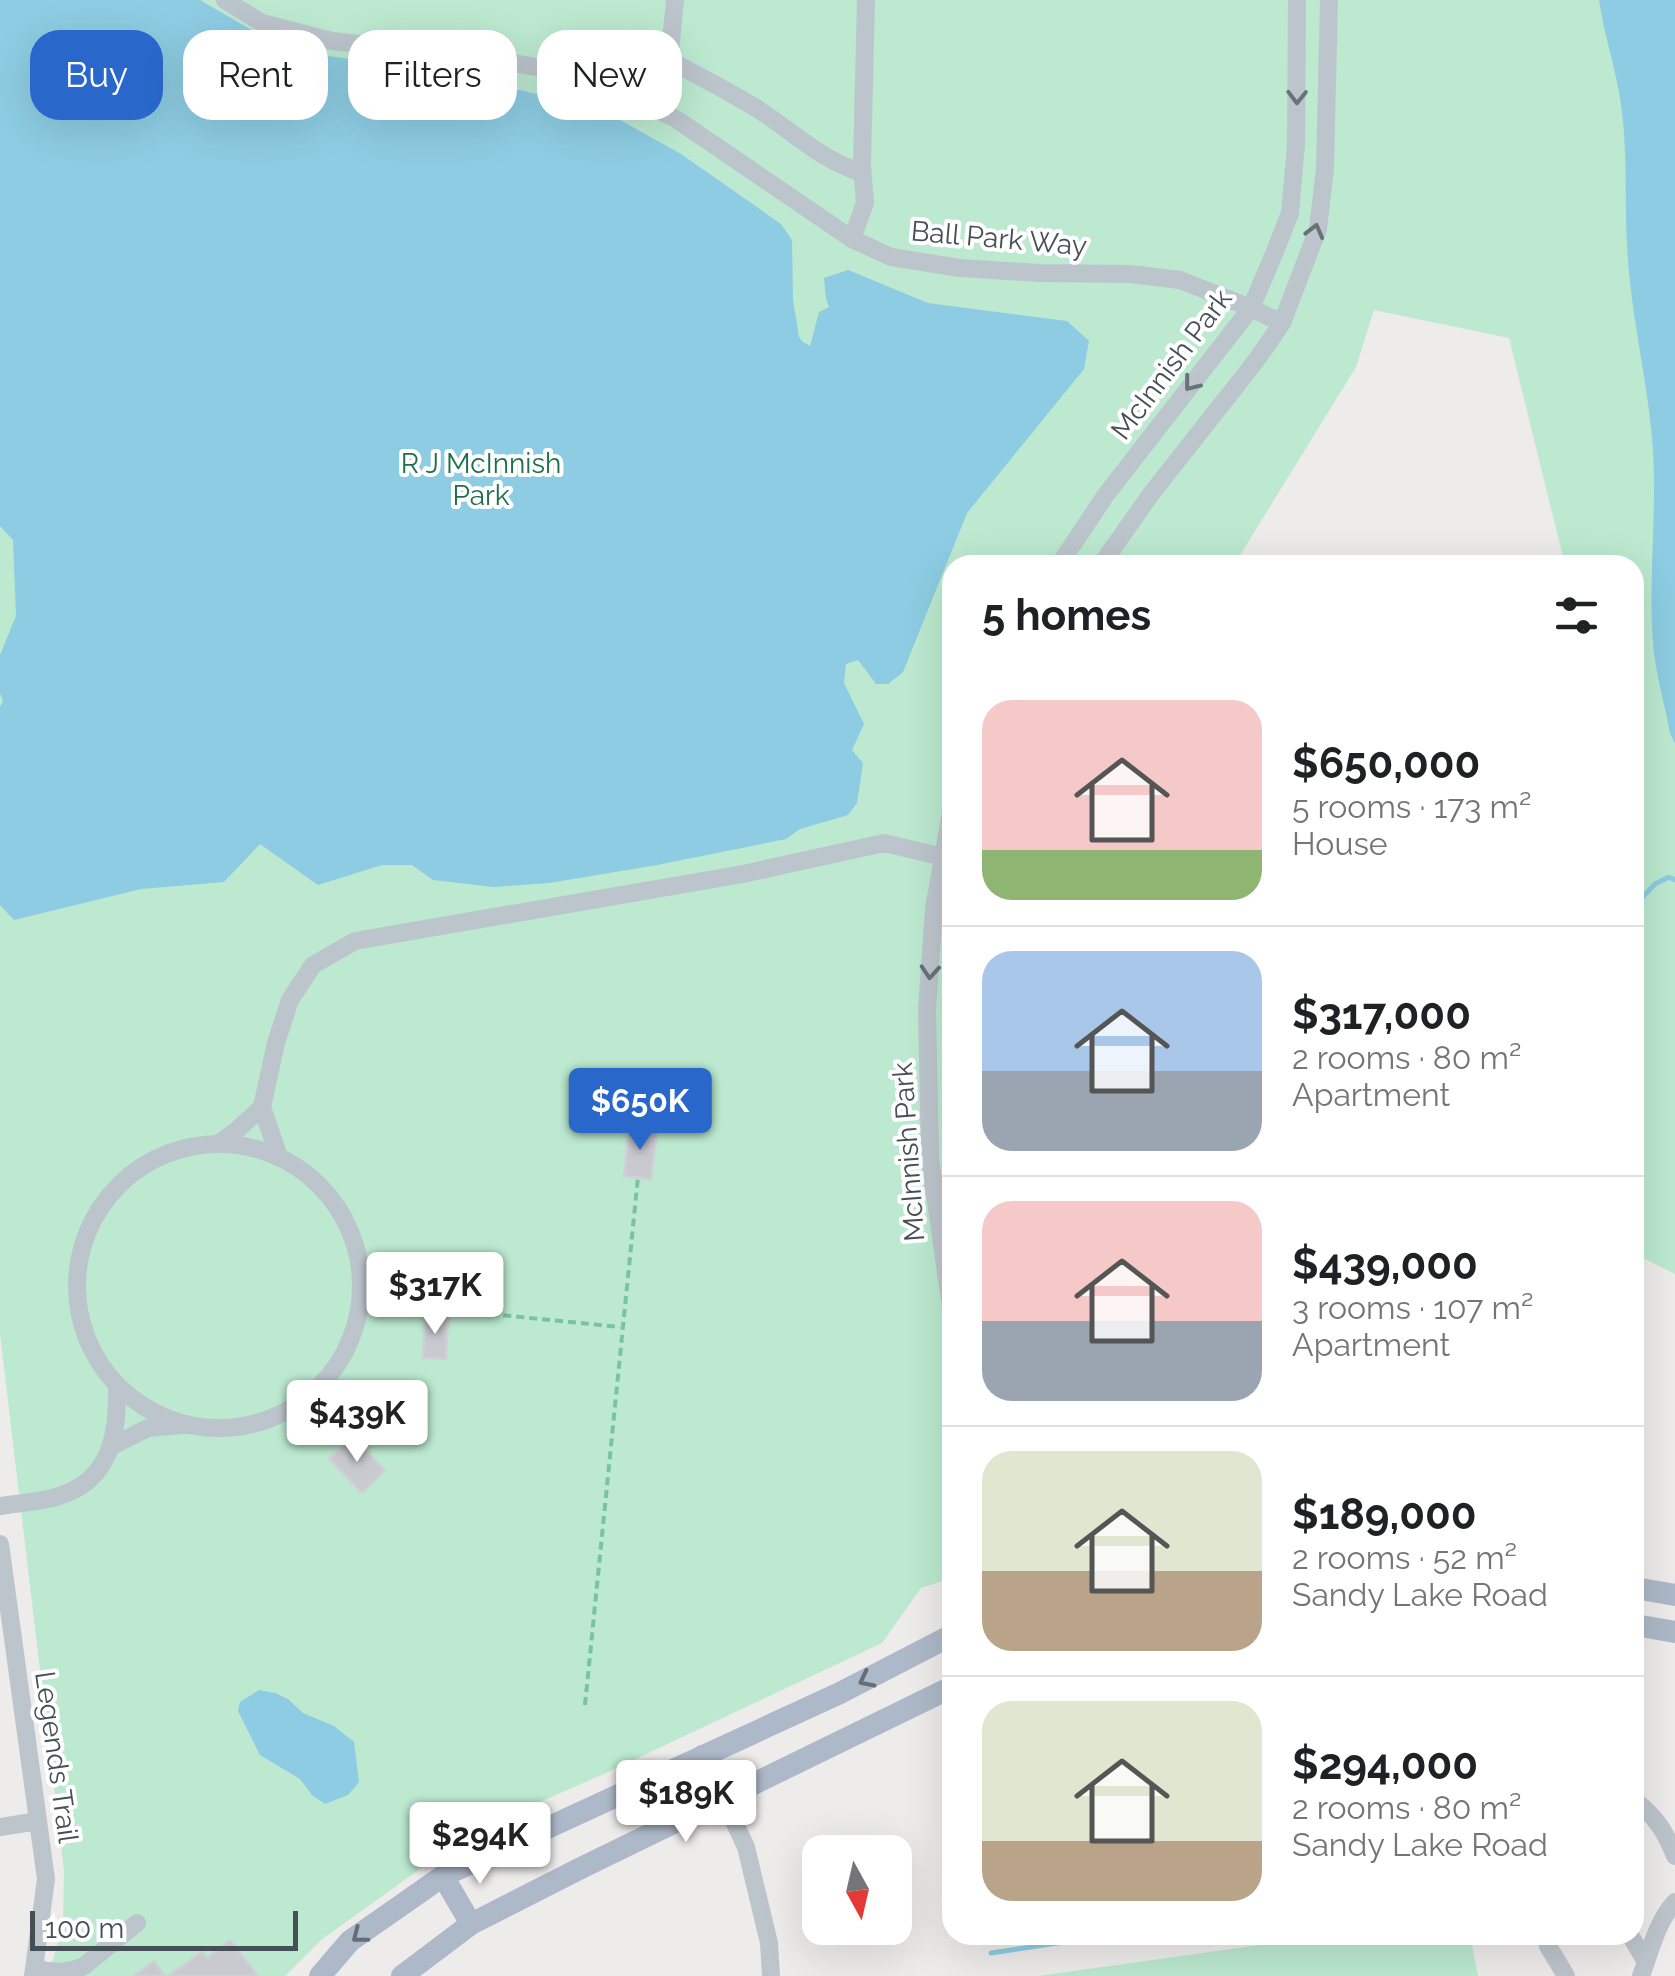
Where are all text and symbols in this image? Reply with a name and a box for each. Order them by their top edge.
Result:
chip: Buy [30,30,163,120]
chip: Rent [183,30,328,120]
chip: Filters [348,30,517,120]
chip: New [537,30,682,120]
one-way arrow [1286,90,1308,106]
street label: Ball Park Way [910,214,1088,263]
one-way arrow [1303,223,1324,240]
street label: McInnish Park [1104,283,1239,446]
one-way arrow [1185,373,1203,391]
park label: R J McInnish Park [401,447,561,512]
icon: filters [1549,588,1604,643]
text: 5 homes [982,591,1151,640]
text: $650,000 [1292,739,1480,788]
icon: home [1062,740,1182,860]
text: 5 rooms · 173 m² [1292,788,1531,825]
text: House [1292,825,1388,862]
one-way arrow [920,965,941,981]
text: $317,000 [1292,990,1471,1039]
icon: home [1062,991,1182,1111]
text: 2 rooms · 80 m² [1292,1039,1521,1076]
street label: McInnish Park [886,1061,931,1243]
pin: $650K [570,1068,710,1153]
text: Apartment [1292,1076,1450,1113]
text: $650K [591,1082,689,1119]
text: $439,000 [1292,1240,1478,1289]
icon: home [1062,1241,1182,1361]
pin: $317K [365,1252,505,1337]
text: $317K [388,1266,482,1303]
text: 3 rooms · 107 m² [1292,1289,1533,1326]
text: Apartment [1292,1326,1450,1363]
pin: $439K [287,1380,427,1465]
text: $439K [309,1394,405,1431]
text: $189,000 [1292,1490,1477,1539]
icon: home [1062,1491,1182,1611]
text: 2 rooms · 52 m² [1292,1539,1517,1576]
text: Sandy Lake Road [1292,1576,1548,1613]
one-way arrow [858,1668,876,1687]
street label: Legends Trail [28,1669,85,1845]
text: $294,000 [1292,1740,1478,1789]
icon: home [1062,1741,1182,1861]
pin: $189K [616,1760,756,1845]
text: $189K [638,1774,734,1811]
text: 2 rooms · 80 m² [1292,1789,1521,1826]
pin: $294K [410,1802,550,1887]
text: $294K [432,1816,528,1853]
text: Sandy Lake Road [1292,1826,1548,1863]
north arrow [802,1835,912,1945]
map controls [802,1835,912,1945]
scale bar [30,1906,298,1950]
text: 100 m [45,1912,124,1945]
one-way arrow [352,1924,370,1942]

